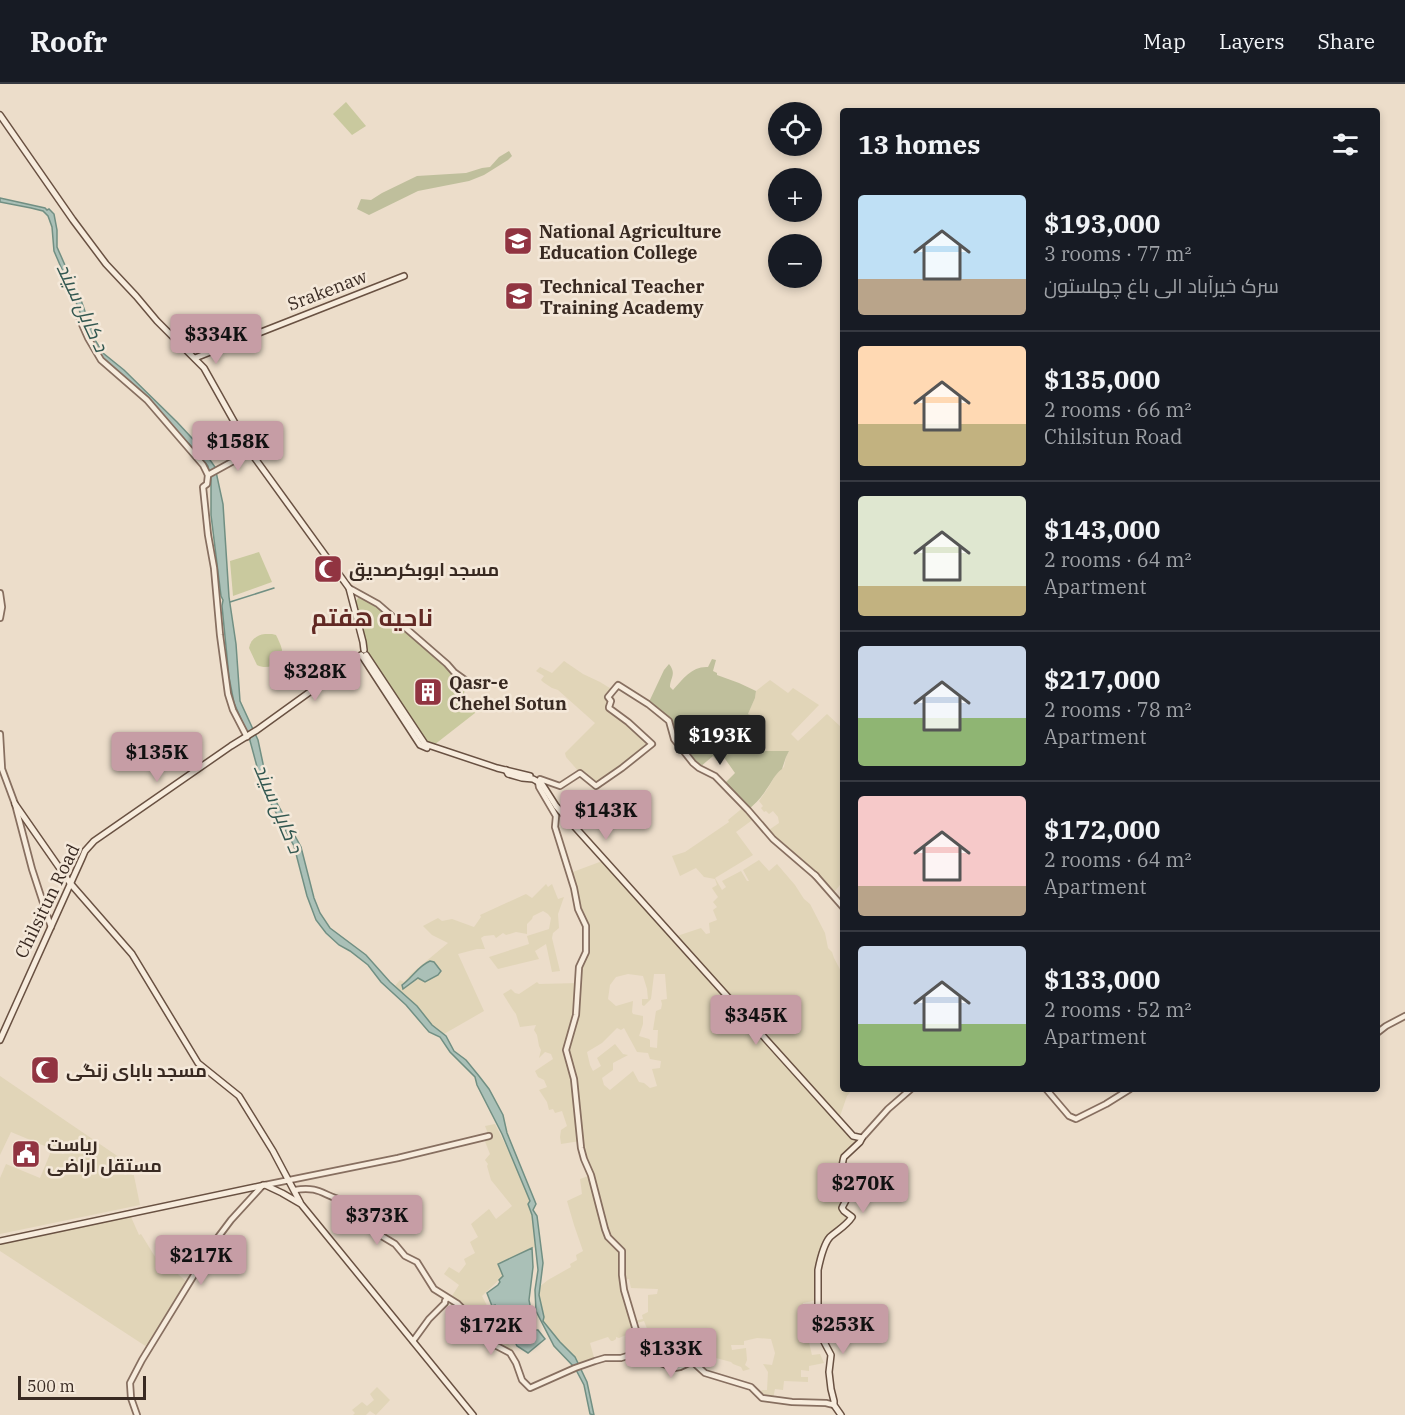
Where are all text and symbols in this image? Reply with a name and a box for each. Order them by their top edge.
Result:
text: Roofr [30,23,107,60]
text: Map [1143,27,1186,55]
text: Layers [1219,27,1285,55]
text: Share [1318,27,1375,55]
map controls [768,102,822,288]
button: locate [768,102,822,156]
text: 13 homes [858,127,980,161]
icon: filters [1329,128,1362,161]
button: + [768,168,822,222]
text: $193,000 [1044,206,1160,240]
icon: home [906,219,978,291]
place label: National Agriculture Education College [539,220,721,264]
school or university icon: National Agriculture Education College [502,225,534,257]
button: − [768,234,822,288]
text: 3 rooms · 77 m² [1044,240,1191,267]
water label: د کابل سيند [51,258,116,357]
street label: Srakenaw [284,264,370,316]
text: سرک خیرآباد الی باغ چهلستون [1044,272,1279,299]
place label: Technical Teacher Training Academy [540,275,705,319]
school or university icon: Technical Teacher Training Academy [503,280,535,312]
pin: $334K [174,314,258,365]
text: $334K [184,320,248,347]
text: $135,000 [1044,362,1160,396]
icon: home [906,370,978,442]
text: 2 rooms · 66 m² [1044,396,1191,423]
pin: $158K [196,421,280,472]
text: Chilsitun Road [1044,423,1182,450]
text: $158K [206,427,270,454]
text: $143,000 [1044,512,1160,546]
icon: home [906,520,978,592]
text: 2 rooms · 64 m² [1044,546,1191,573]
mosque icon: مسجد ابوبکرصدیق [312,553,344,585]
place label: مسجد ابوبکرصدیق [349,558,499,581]
text: Apartment [1044,573,1147,600]
district label: ناحیه هفتم [311,601,433,634]
pin: $328K [273,651,357,702]
text: $328K [283,657,347,684]
text: $217,000 [1044,662,1160,696]
icon: home [906,670,978,742]
place label: Qasr-e Chehel Sotun [449,671,567,715]
building icon: Qasr-e Chehel Sotun [412,676,444,708]
text: 2 rooms · 78 m² [1044,696,1191,723]
pin: $193K [678,715,762,766]
text: $193K [688,721,752,748]
text: Apartment [1044,723,1147,750]
pin: $135K [115,732,199,783]
text: $135K [125,738,189,765]
water label: د کابل سيند [248,759,310,858]
pin: $143K [564,790,648,841]
text: $143K [574,796,638,823]
text: $172,000 [1044,812,1160,846]
icon: home [906,820,978,892]
street label: Chilsitun Road [9,840,85,962]
text: 2 rooms · 64 m² [1044,846,1191,873]
text: Apartment [1044,873,1147,900]
text: $133,000 [1044,962,1160,996]
icon: home [906,970,978,1042]
pin: $345K [714,995,798,1046]
text: 2 rooms · 52 m² [1044,996,1191,1023]
text: $345K [724,1001,788,1028]
text: Apartment [1044,1023,1147,1050]
mosque icon: مسجد بابای زنگی [29,1054,61,1086]
place label: مسجد بابای زنگی [66,1059,207,1082]
place label: ریاست مستقل اراضی [47,1133,162,1177]
public building icon: ریاست مستقل اراضی [10,1138,42,1170]
pin: $270K [821,1163,905,1214]
text: $270K [831,1169,895,1196]
pin: $373K [335,1195,419,1246]
text: $373K [345,1201,409,1228]
pin: $217K [159,1235,243,1286]
text: $217K [169,1241,233,1268]
pin: $253K [801,1304,885,1355]
pin: $172K [449,1305,533,1356]
text: $253K [811,1310,875,1337]
text: $172K [459,1311,523,1338]
pin: $133K [629,1328,713,1379]
text: $133K [639,1334,703,1361]
scale bar [18,1373,146,1400]
text: 500 m [27,1376,75,1396]

